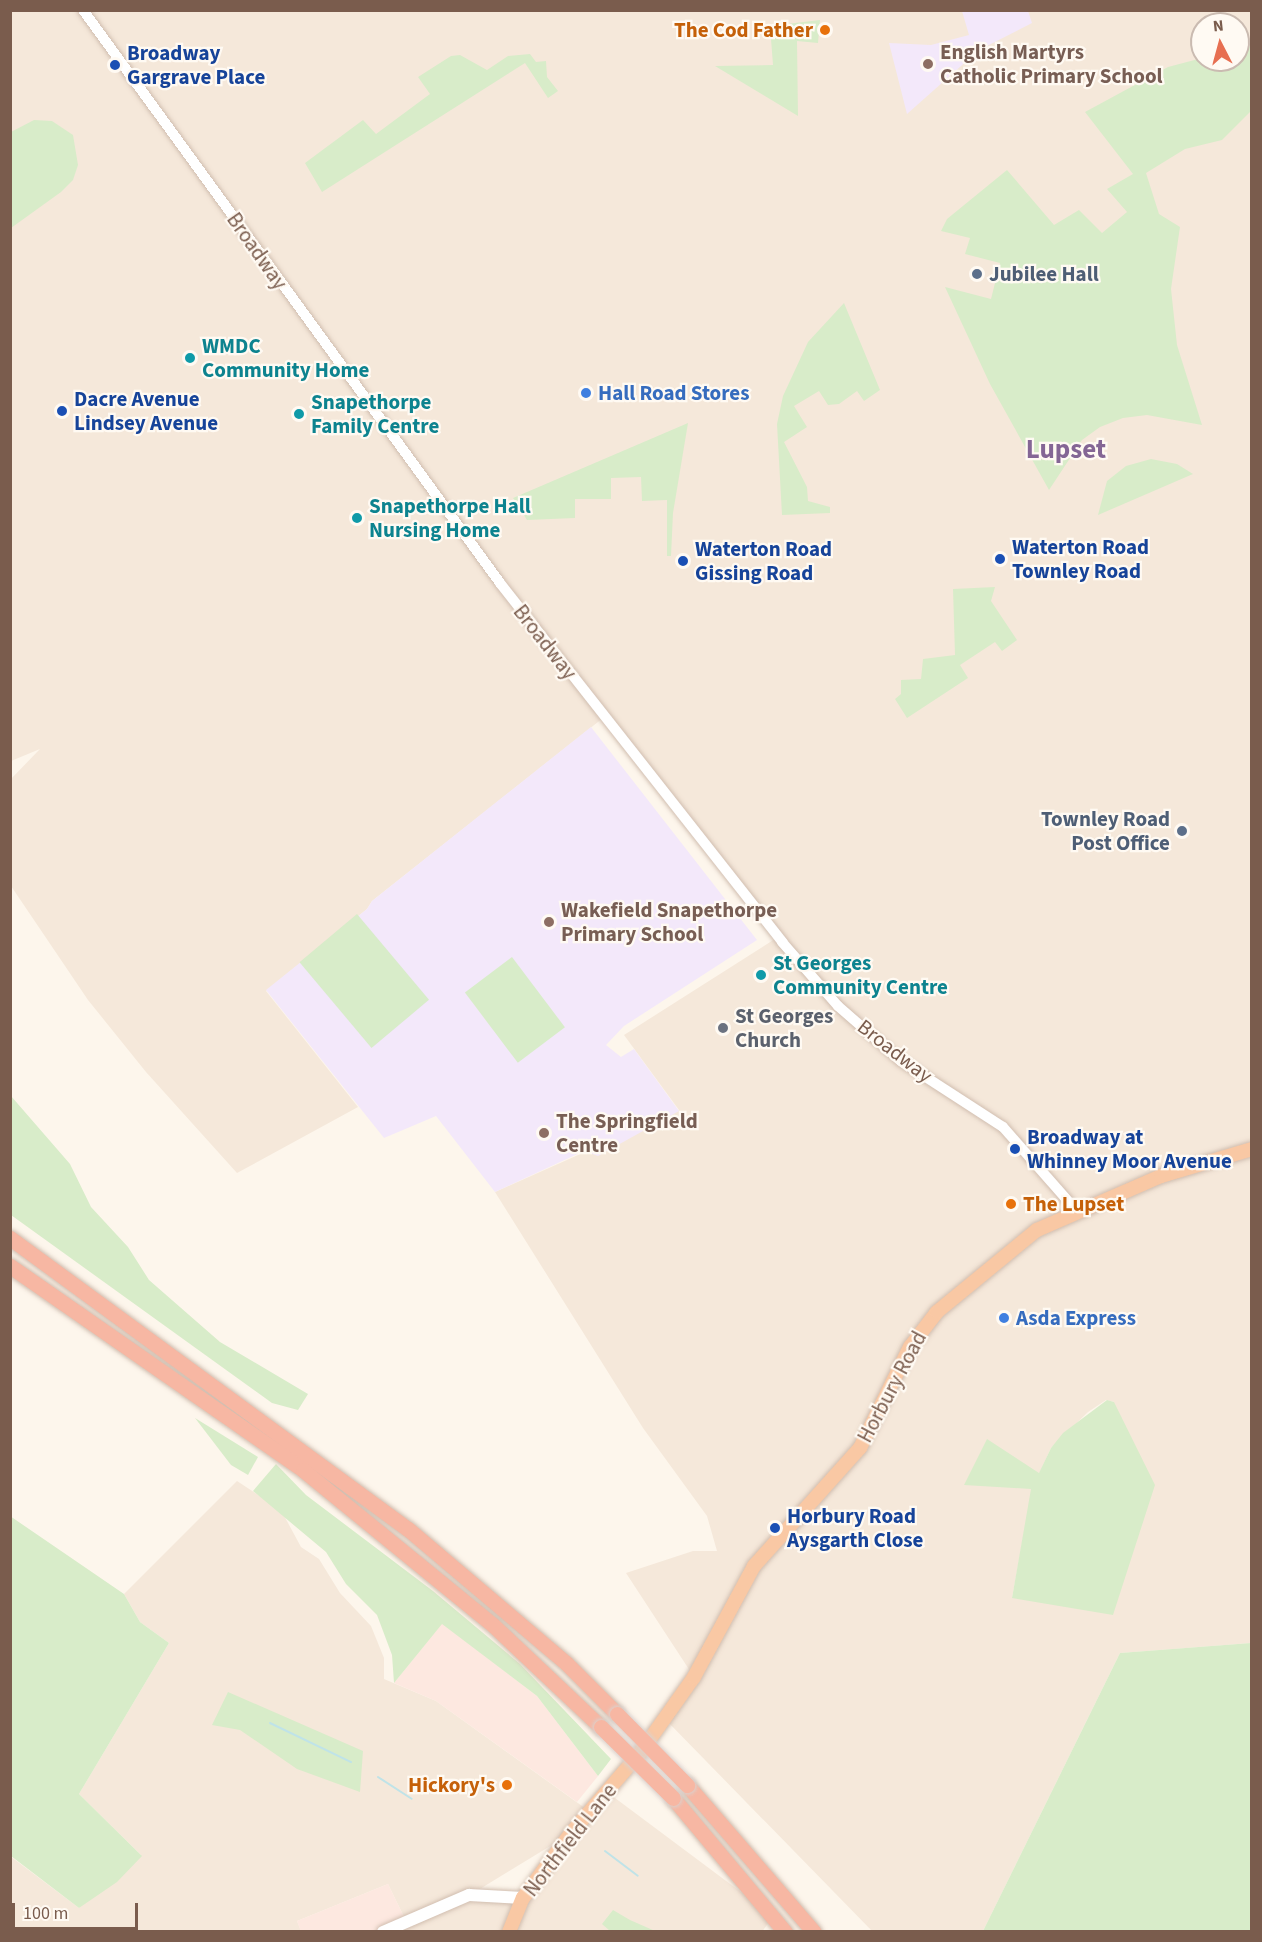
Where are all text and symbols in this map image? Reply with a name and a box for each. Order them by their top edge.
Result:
north arrow [1190,12,1250,72]
text: N [1212,15,1225,38]
place label: The Cod Father [674,17,813,43]
marker: The Cod Father [818,23,832,37]
place label: English Martyrs Catholic Primary School [940,39,1163,89]
place label: Broadway Gargrave Place [127,40,265,90]
marker: English Martyrs Catholic Primary School [921,57,935,71]
marker: Broadway Gargrave Place [108,58,122,72]
street label: Broadway [221,208,293,294]
place label: Jubilee Hall [989,261,1099,287]
marker: Jubilee Hall [970,267,984,281]
place label: WMDC Community Home [202,333,369,383]
marker: WMDC Community Home [183,351,197,365]
place label: Hall Road Stores [598,380,750,406]
place label: Dacre Avenue Lindsey Avenue [74,386,218,436]
marker: Hall Road Stores [579,386,593,400]
place label: Snapethorpe Family Centre [311,389,439,439]
marker: Dacre Avenue Lindsey Avenue [55,404,69,418]
marker: Snapethorpe Family Centre [292,407,306,421]
district label: Lupset [1026,434,1106,466]
place label: Snapethorpe Hall Nursing Home [369,493,531,543]
marker: Snapethorpe Hall Nursing Home [350,511,364,525]
place label: Waterton Road Townley Road [1012,534,1149,584]
place label: Waterton Road Gissing Road [695,536,832,586]
marker: Waterton Road Townley Road [993,552,1007,566]
marker: Waterton Road Gissing Road [676,554,690,568]
street label: Broadway [508,600,582,684]
place label: Townley Road Post Office [1041,806,1170,856]
marker: Townley Road Post Office [1175,824,1189,838]
place label: Wakefield Snapethorpe Primary School [561,897,777,947]
marker: Wakefield Snapethorpe Primary School [542,915,556,929]
place label: St Georges Community Centre [773,950,948,1000]
marker: St Georges Community Centre [754,968,768,982]
place label: St Georges Church [735,1003,833,1053]
street label: Broadway [853,1014,937,1088]
marker: St Georges Church [716,1021,730,1035]
place label: The Springfield Centre [556,1108,698,1158]
place label: Broadway at Whinney Moor Avenue [1027,1124,1232,1174]
marker: The Springfield Centre [537,1126,551,1140]
marker: Broadway at Whinney Moor Avenue [1008,1142,1022,1156]
place label: The Lupset [1023,1191,1124,1217]
marker: The Lupset [1004,1197,1018,1211]
place label: Asda Express [1016,1305,1136,1331]
marker: Asda Express [997,1311,1011,1325]
street label: Horbury Road [852,1327,932,1447]
place label: Horbury Road Aysgarth Close [787,1503,923,1553]
marker: Horbury Road Aysgarth Close [768,1521,782,1535]
place label: Hickory's [408,1772,495,1798]
marker: Hickory's [500,1778,514,1792]
street label: Northfield Lane [518,1779,622,1901]
scale bar [15,1891,141,1929]
text: 100 m [23,1901,68,1926]

